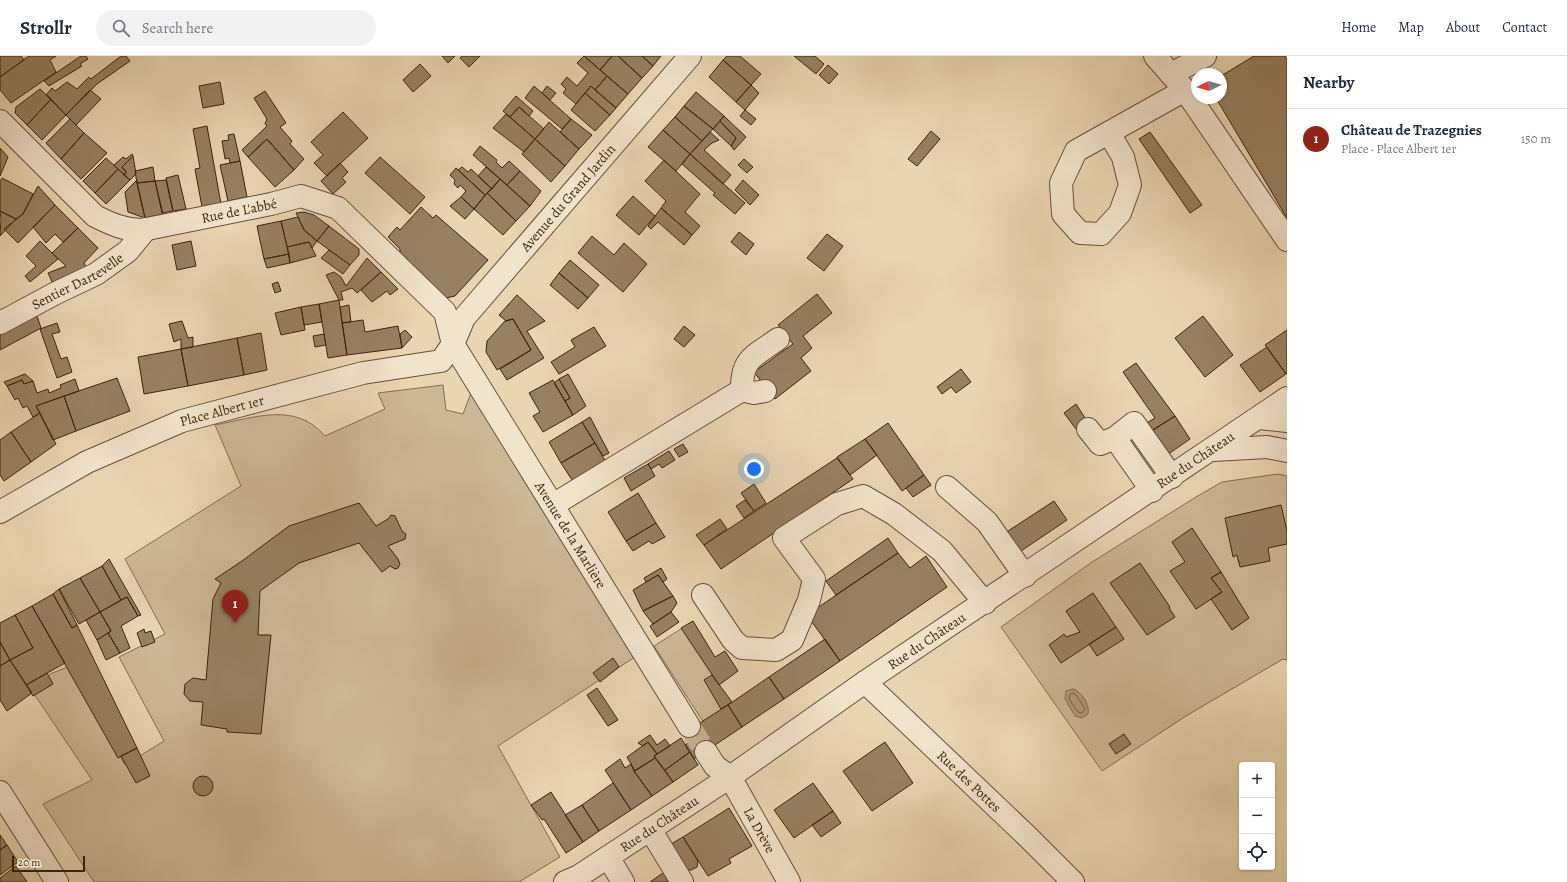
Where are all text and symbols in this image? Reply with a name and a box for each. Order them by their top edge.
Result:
search box [96,10,376,46]
text: Strollr [20,15,72,41]
icon: search [110,17,132,39]
text: Search here [142,18,213,38]
text: Home [1341,18,1376,37]
text: Map [1398,18,1424,37]
text: About [1446,18,1480,37]
text: Contact [1502,18,1547,37]
north arrow [1191,68,1227,104]
text: Nearby [1303,71,1354,94]
text: Château de Trazegnies [1341,120,1482,140]
text: 1 [1314,130,1318,147]
text: 150 m [1521,130,1551,147]
street label: Avenue du Grand Jardin [515,140,620,256]
text: Place · Place Albert 1er [1341,140,1456,157]
street label: Rue de L'abbé [200,193,279,227]
street label: Sentier Dartevelle [28,248,127,314]
street label: Place Albert 1er [178,390,267,431]
street label: Rue du Château [1152,426,1238,493]
your location [744,459,764,479]
street label: Avenue de la Marlière [530,477,611,592]
pin: 1 [222,590,248,623]
street label: Rue du Château [884,607,970,674]
street label: Rue des Pottes [933,746,1006,816]
map controls [1239,762,1275,870]
button: + [1239,762,1275,798]
street label: Rue du Château [616,791,702,856]
button: − [1239,798,1275,834]
street label: La Drève [739,803,780,856]
button: locate [1239,834,1275,870]
scale bar [12,854,85,873]
text: 20 m [18,855,40,870]

